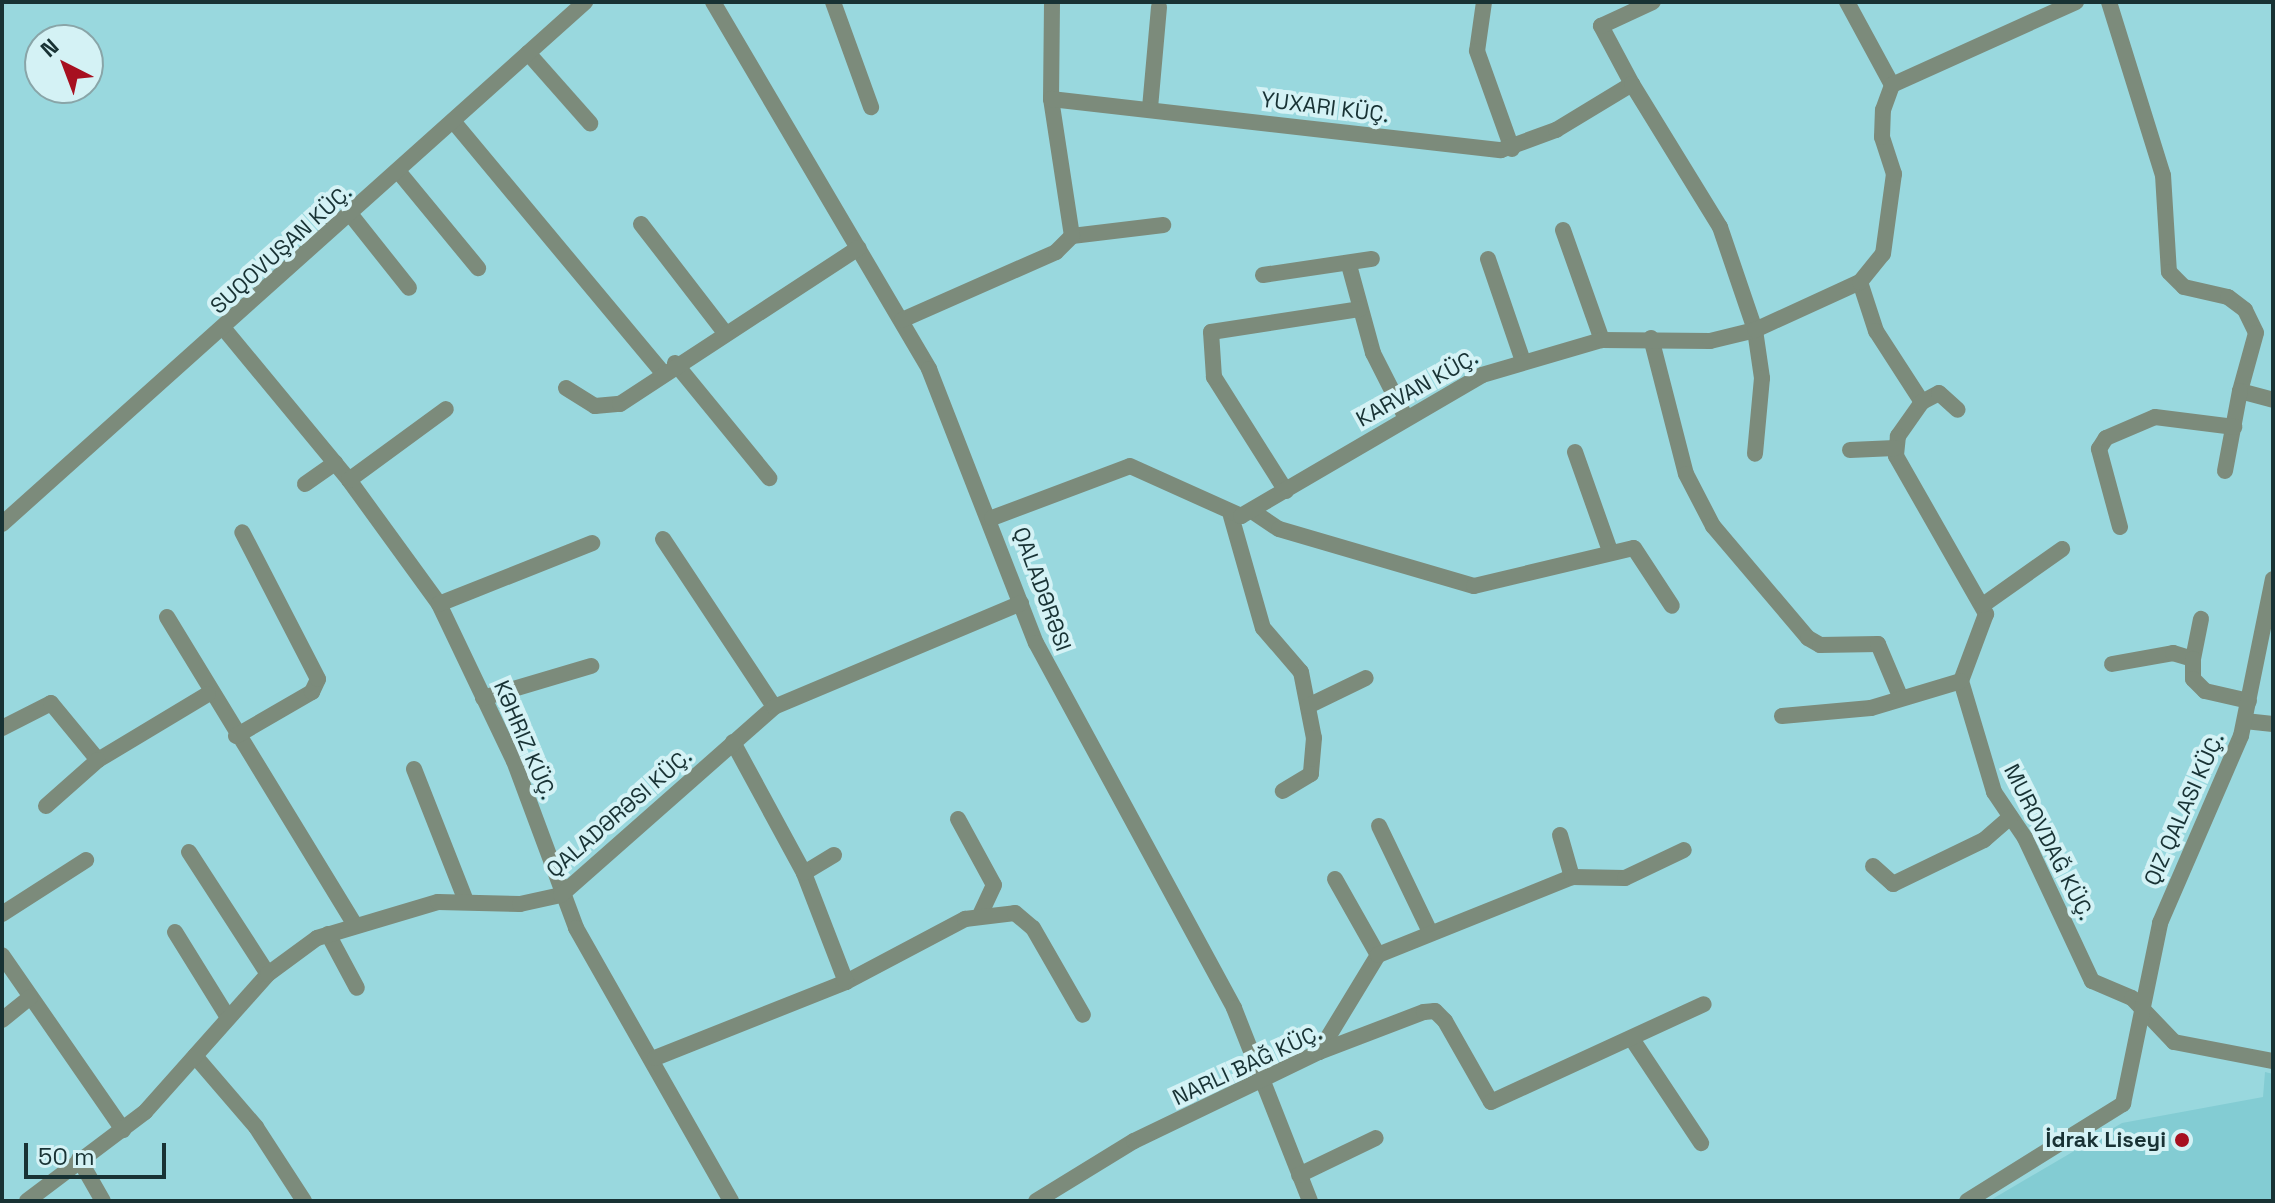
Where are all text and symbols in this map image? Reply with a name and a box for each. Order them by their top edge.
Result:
north arrow [24,24,104,104]
text: N [34,32,64,63]
street label: YUXARI KÜÇ. [1260,86,1390,128]
street label: SUQOVUŞAN KÜÇ. [205,179,357,319]
street label: KARVAN KÜÇ. [1351,344,1483,432]
street label: QALADƏRƏSI [1007,523,1077,655]
street label: KƏHRIZ KÜÇ. [488,676,562,804]
street label: QIZ QALASI KÜÇ. [2138,728,2230,890]
street label: QALADƏRƏSI KÜÇ. [541,743,697,883]
street label: MUROVDAĞ KÜÇ. [1998,760,2100,924]
street label: NARLI BAĞ KÜÇ. [1168,1019,1326,1111]
scale bar [28,1127,170,1177]
place label: İdrak Liseyi [2046,1127,2166,1153]
marker: İdrak Liseyi [2173,1131,2191,1149]
text: 50 m [38,1141,95,1172]

